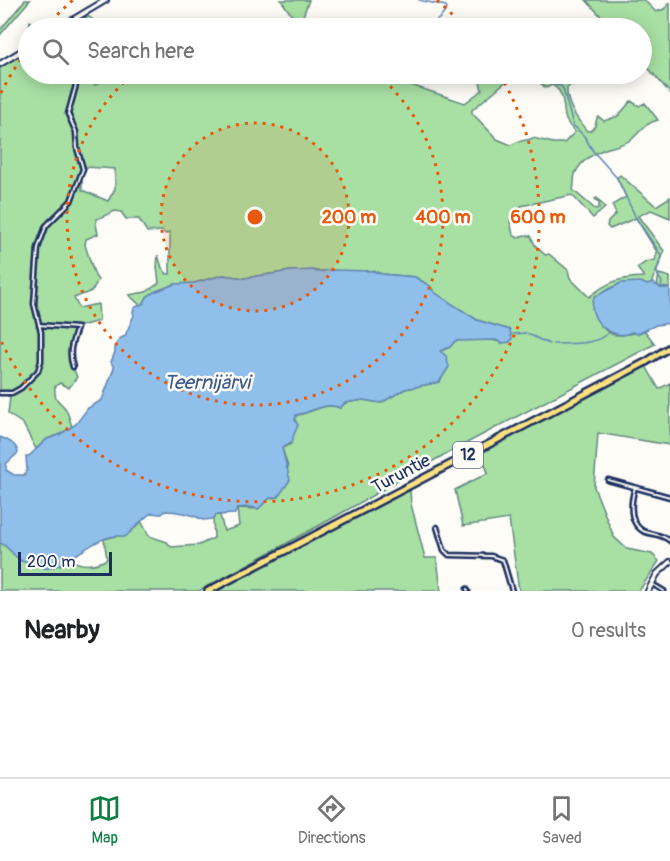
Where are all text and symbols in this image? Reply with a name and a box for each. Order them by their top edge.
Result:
search box [18,18,652,84]
icon: search [39,35,72,68]
text: Search here [87,37,194,65]
text: 200 m [322,206,376,229]
text: 400 m [416,206,470,229]
text: 600 m [511,206,565,229]
centre of rings [245,207,265,227]
water label: Teernijärvi [164,370,253,395]
road number: 12 [453,442,483,468]
street label: Turuntie [368,449,434,499]
scale bar [18,549,112,576]
text: 200 m [27,552,75,572]
text: Nearby [24,614,100,646]
text: 0 results [571,618,646,643]
tab: Map [88,792,121,848]
tab: Directions [298,792,366,848]
tab: Saved [542,792,582,848]

